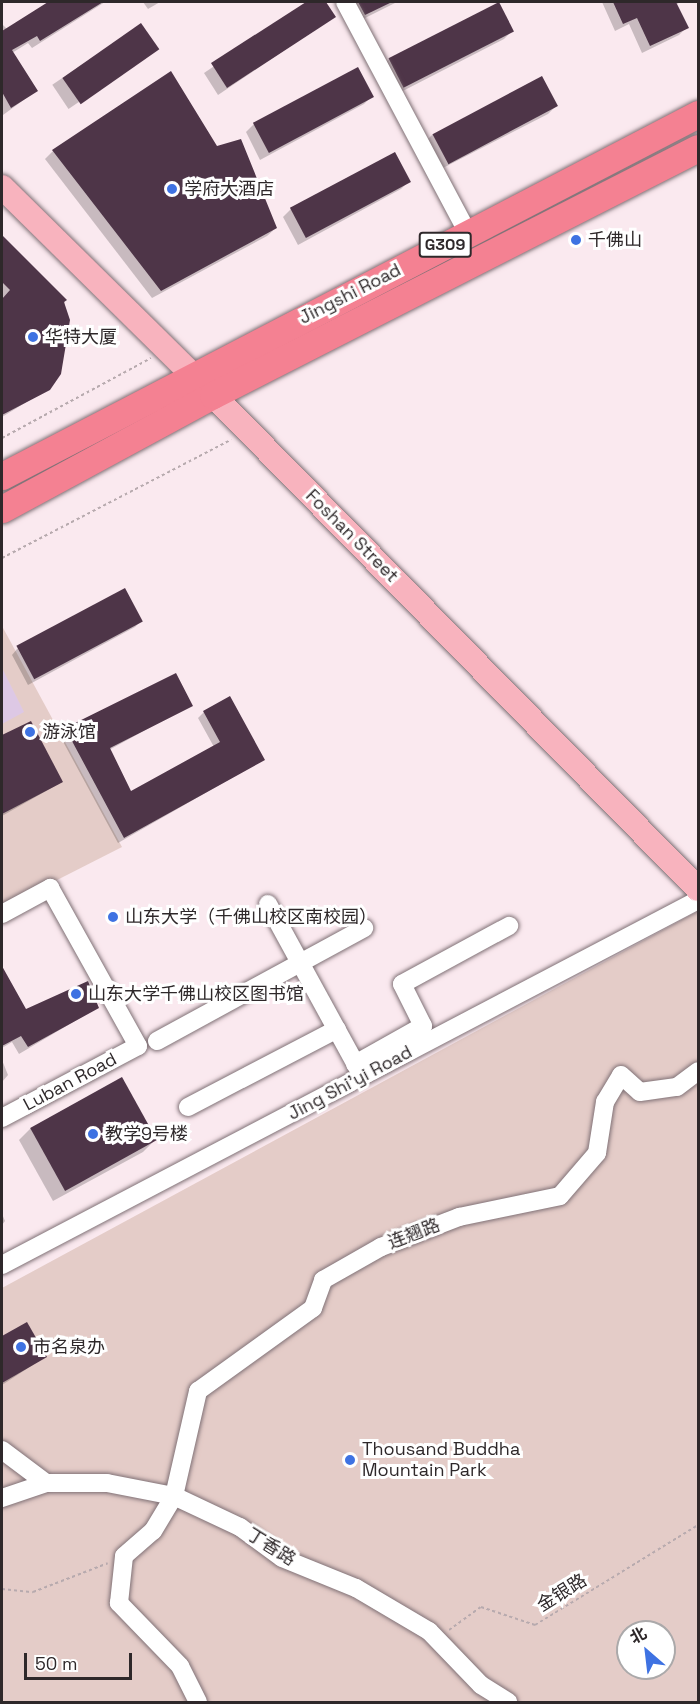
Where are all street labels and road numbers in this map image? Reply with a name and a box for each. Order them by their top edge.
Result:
road number: G309 [418,232,472,258]
street label: Jingshi Road [295,259,405,329]
street label: Foshan Street [301,485,403,587]
street label: Jing Shi'yi Road [284,1041,416,1125]
street label: Luban Road [20,1048,120,1116]
street label: 连翘路 [385,1214,443,1254]
street label: 丁香路 [242,1524,300,1570]
street label: 金银路 [533,1570,591,1616]

